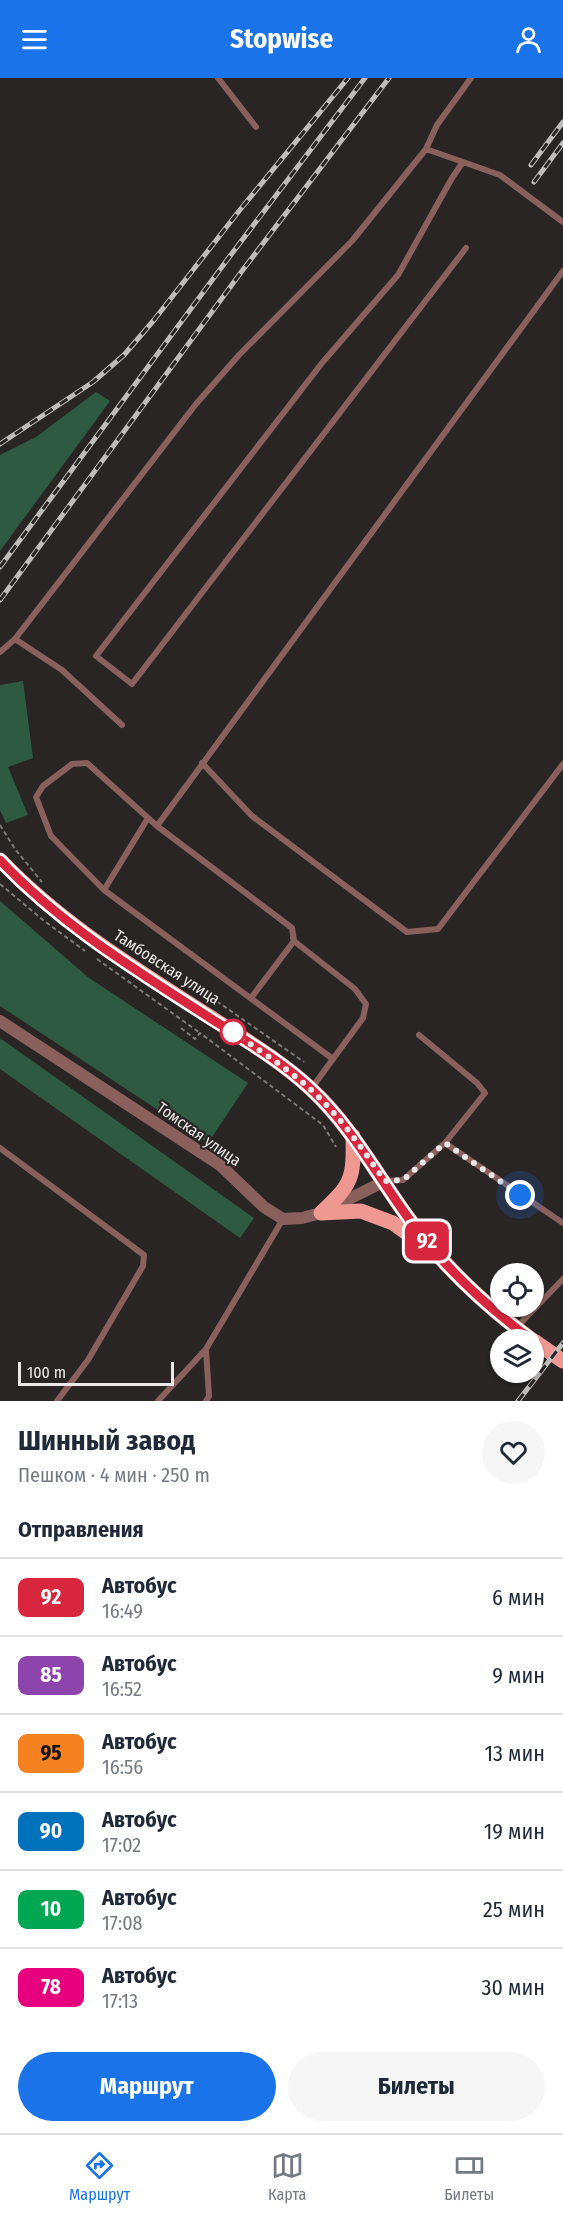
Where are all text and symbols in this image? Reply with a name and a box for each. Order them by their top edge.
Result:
icon: menu [18,23,51,56]
text: Stopwise [230,23,333,55]
icon: person [512,23,545,56]
street label: Тамбовская улица [110,926,224,1008]
unlabelled marker [220,1019,246,1045]
street label: Томская улица [153,1098,245,1170]
your location [505,1180,535,1210]
line badge: 92 [400,1222,454,1260]
text: 92 [417,1228,437,1254]
map controls [490,1263,544,1383]
button: locate [490,1263,544,1317]
button: layers [490,1329,544,1383]
scale bar [18,1359,174,1386]
text: 100 m [27,1363,66,1382]
button: heart [482,1421,545,1484]
text: Шинный завод [18,1424,195,1457]
text: Пешком · 4 мин · 250 m [18,1463,210,1487]
text: Отправления [18,1516,144,1543]
text: Автобус [102,1572,177,1599]
text: 92 [41,1584,61,1610]
text: 6 мин [492,1584,545,1611]
text: 16:49 [102,1599,143,1623]
text: Автобус [102,1650,177,1677]
text: 85 [40,1662,62,1688]
text: 9 мин [492,1662,545,1689]
text: 16:52 [102,1677,142,1701]
text: Автобус [102,1728,177,1755]
text: 95 [40,1740,62,1766]
text: 13 мин [484,1740,545,1767]
text: 16:56 [102,1755,143,1779]
text: Автобус [102,1806,177,1833]
text: 90 [40,1818,62,1844]
text: 19 мин [484,1818,545,1845]
text: 17:02 [102,1833,141,1857]
text: Автобус [102,1884,177,1911]
text: 10 [41,1896,61,1922]
text: 25 мин [483,1896,545,1923]
text: 17:08 [102,1911,143,1935]
text: Автобус [102,1962,177,1989]
text: 78 [41,1974,61,2000]
text: 30 мин [482,1974,545,2001]
text: 17:13 [102,1989,138,2013]
button: Маршрут [18,2052,276,2121]
button: Билеты [288,2052,545,2121]
tab: Маршрут [69,2149,130,2204]
tab: Карта [268,2149,306,2204]
tab: Билеты [444,2149,494,2204]

